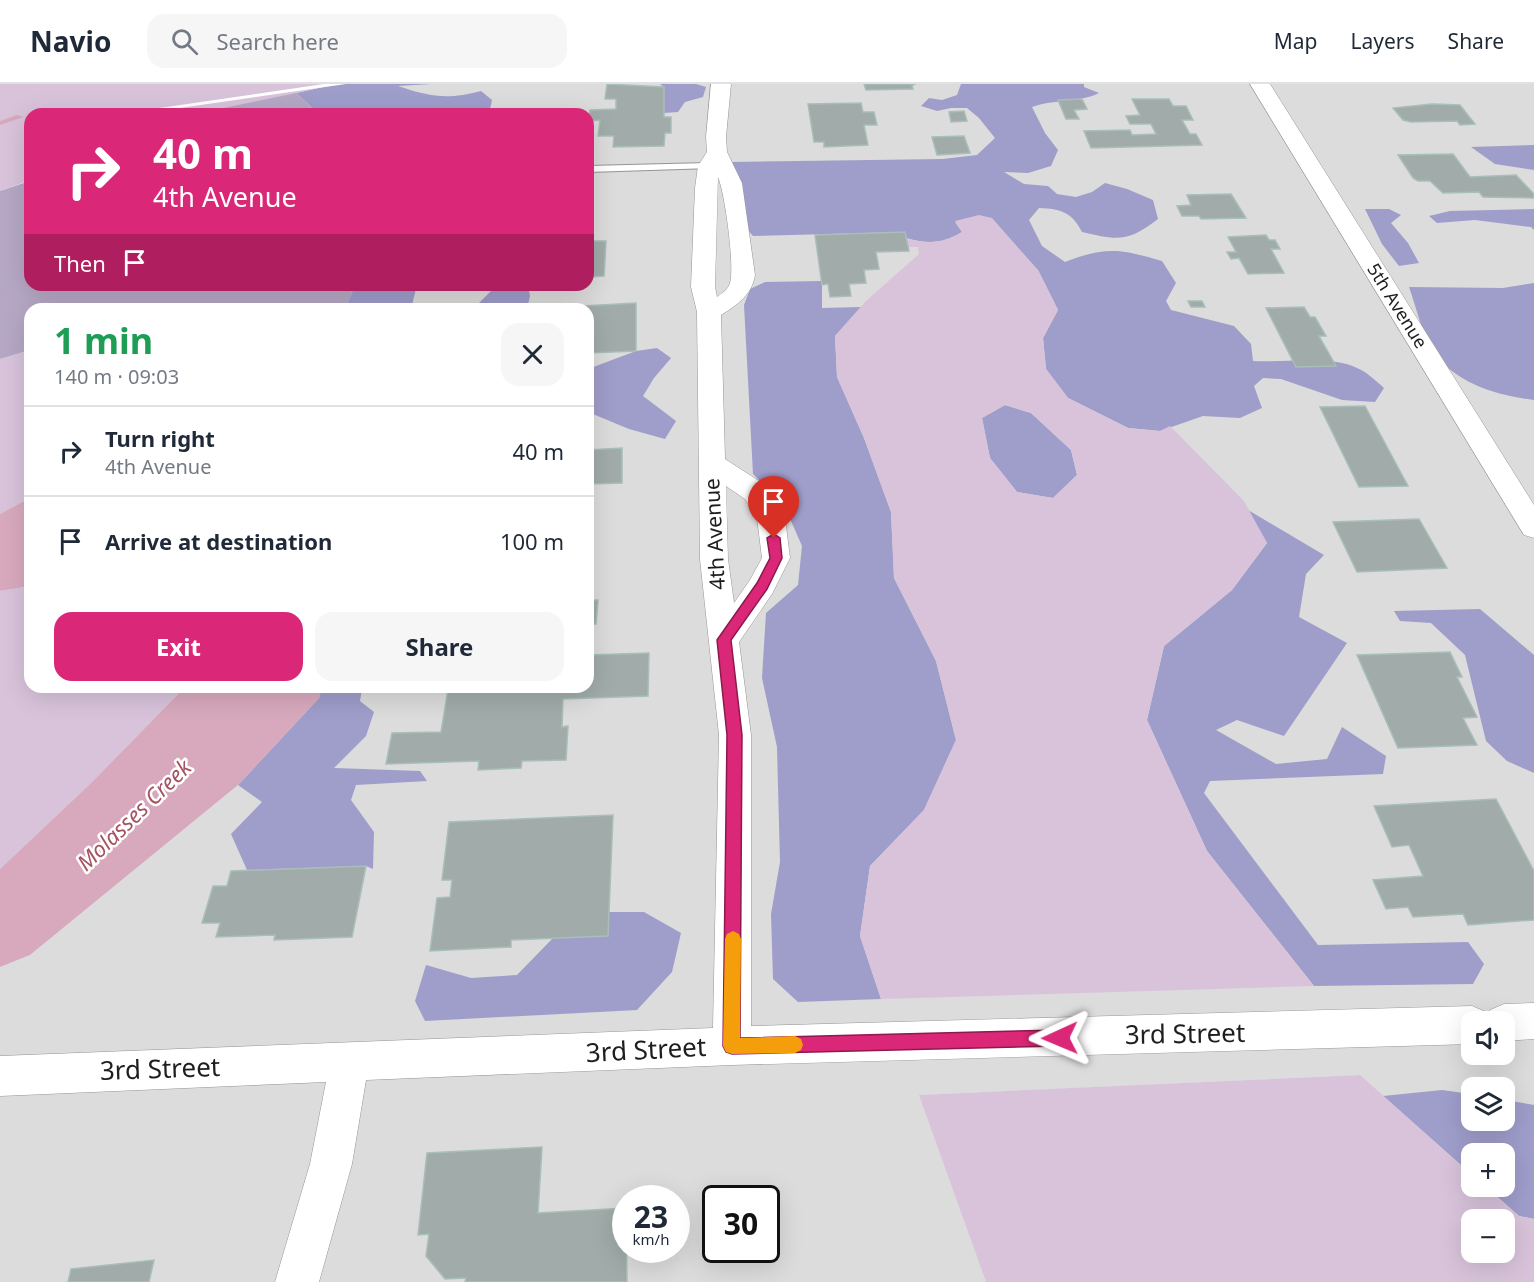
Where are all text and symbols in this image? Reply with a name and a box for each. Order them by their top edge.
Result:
search box [147,14,567,68]
text: Navio [30,22,111,60]
icon: search [168,25,201,58]
text: Search here [216,26,339,56]
text: Map [1274,27,1318,55]
text: Layers [1351,27,1415,55]
text: Share [1448,27,1504,55]
text: 40 m [153,124,253,181]
icon: right [54,132,132,210]
text: 4th Avenue [153,178,297,215]
icon: arrive [118,246,151,279]
text: Then [54,248,106,278]
street label: 5th Avenue [1362,258,1433,352]
text: 1 min [54,316,153,365]
button: close [501,323,564,386]
text: 140 m · 09:03 [54,363,179,390]
text: Turn right [105,423,215,453]
icon: right [54,435,87,468]
text: 40 m [513,436,564,466]
text: 4th Avenue [105,453,211,480]
pin [748,476,799,538]
street label: 4th Avenue [697,478,731,591]
icon: arrive [757,485,790,518]
icon: arrive [54,525,87,558]
text: Arrive at destination [105,526,332,556]
text: 100 m [500,526,564,556]
button: Exit [54,612,303,681]
button: Share [315,612,564,681]
water label: Molasses Creek [70,751,198,877]
position arrow [1028,1006,1092,1070]
map controls [1461,1011,1515,1263]
button: sound [1461,1011,1515,1065]
street label: 3rd Street [1124,1014,1246,1052]
street label: 3rd Street [585,1028,707,1070]
street label: 3rd Street [99,1048,221,1088]
button: layers [1461,1077,1515,1131]
button: + [1461,1143,1515,1197]
speed limit sign: 30 [702,1185,780,1263]
text: 23 [634,1196,668,1237]
button: − [1461,1209,1515,1263]
text: km/h [633,1229,669,1249]

